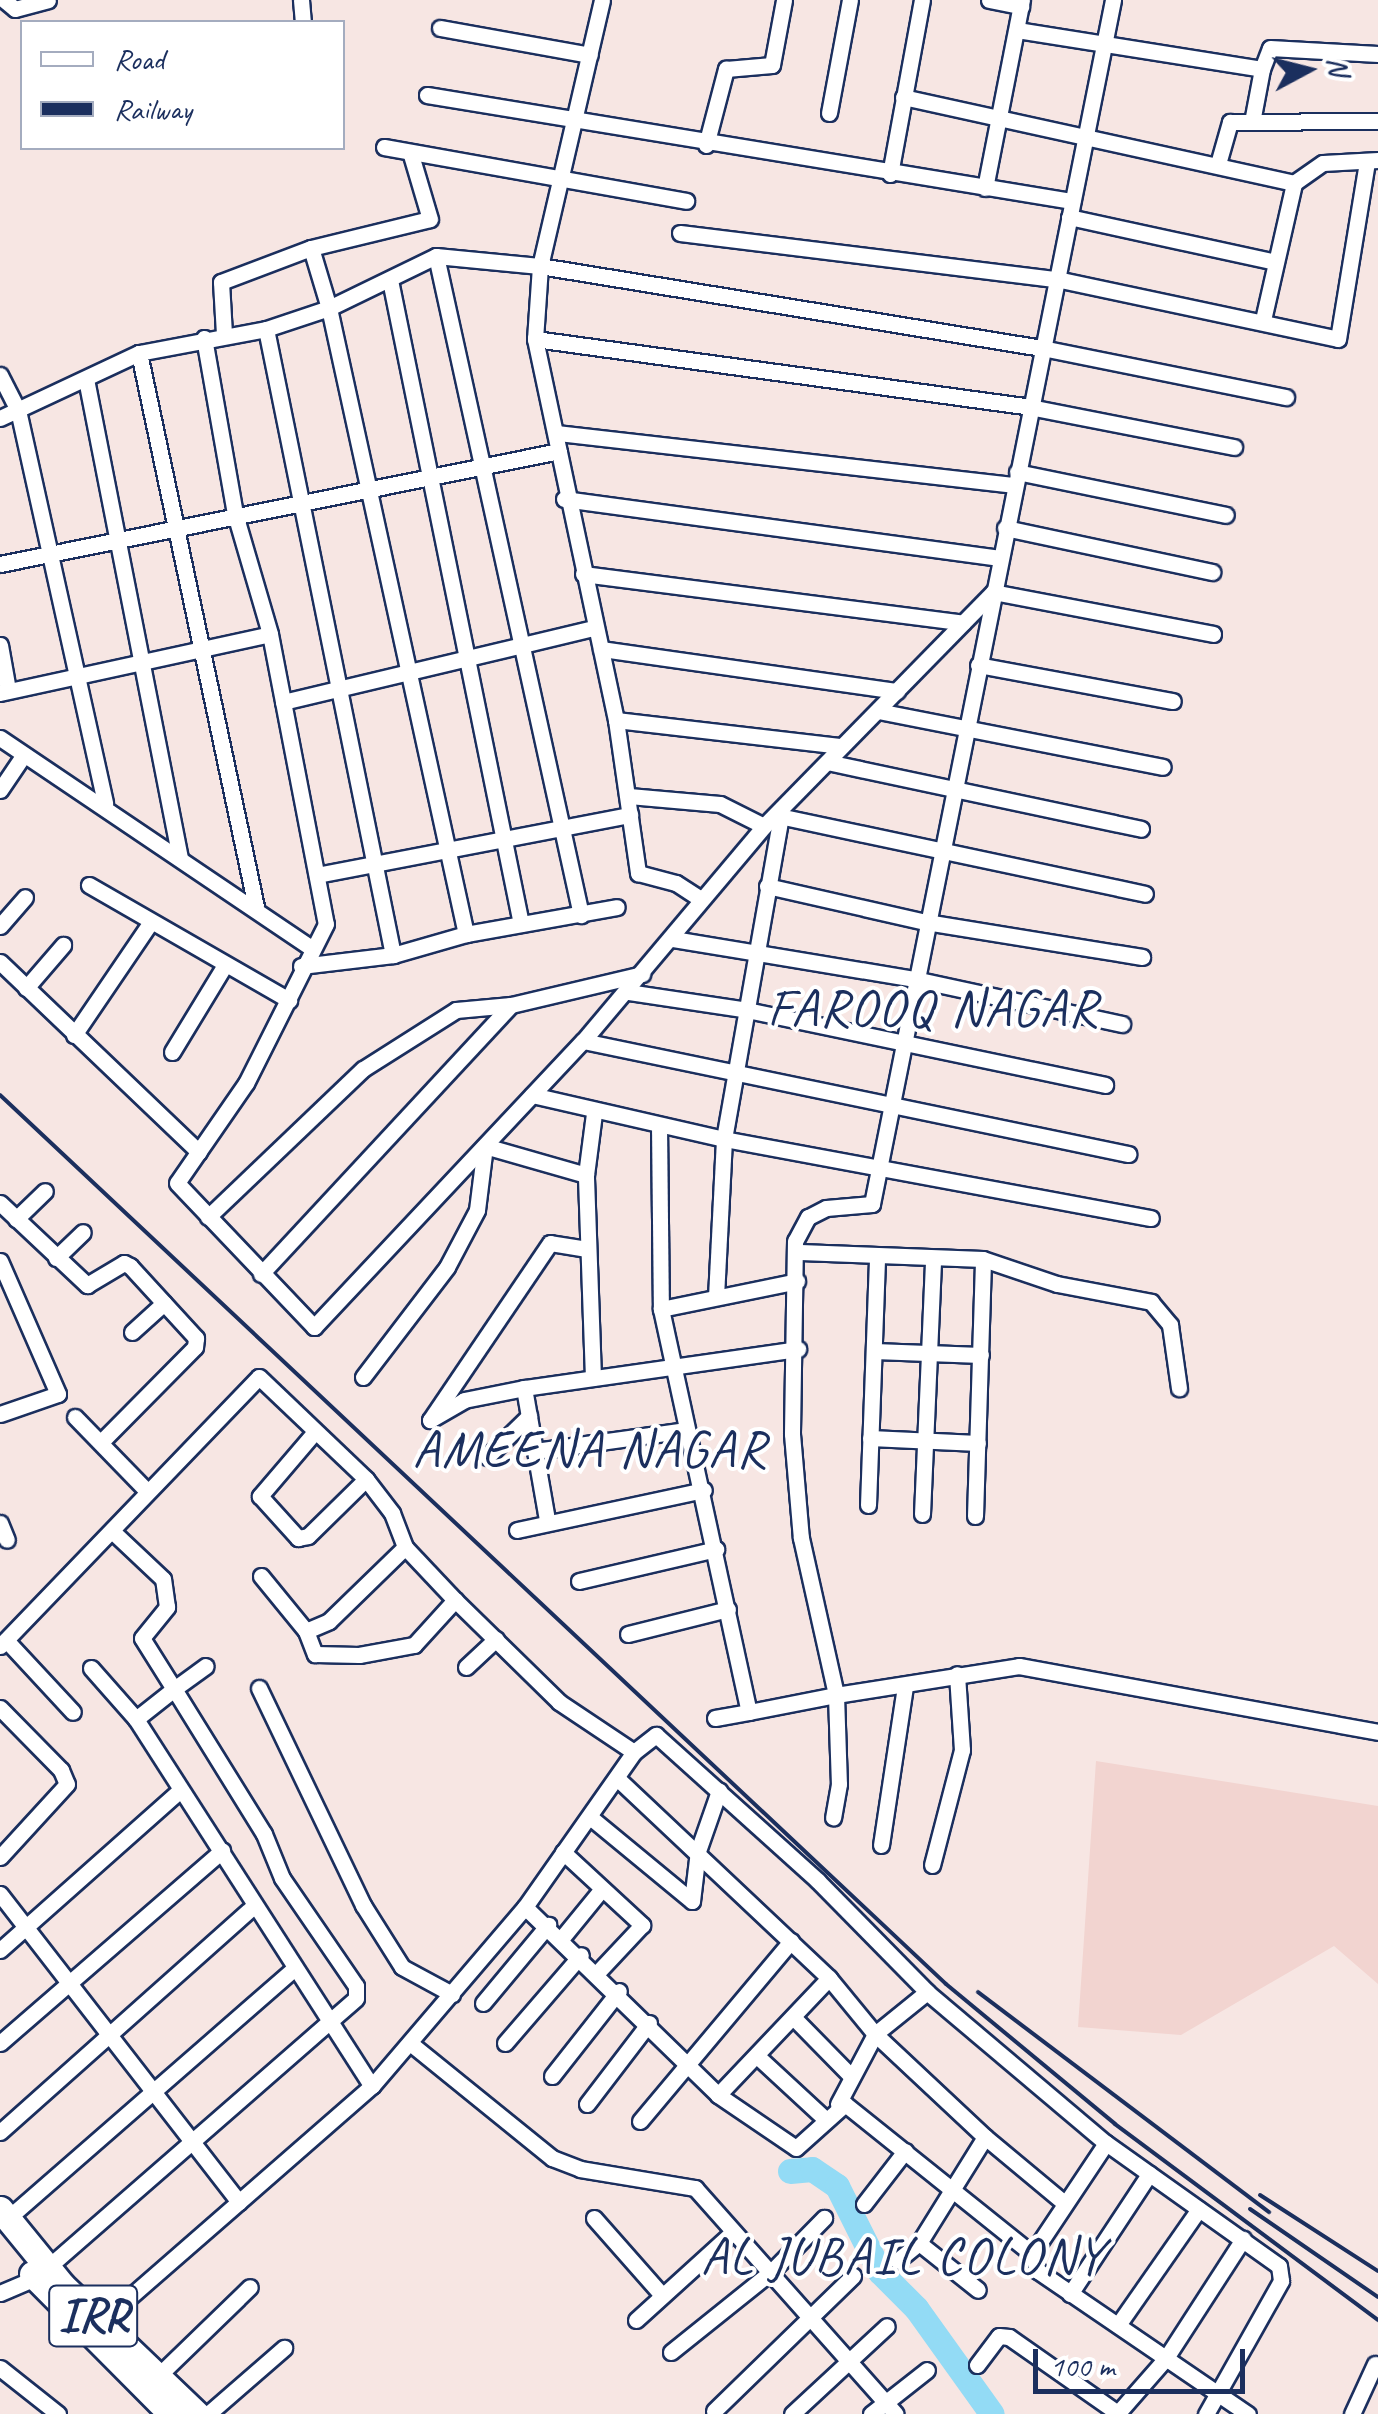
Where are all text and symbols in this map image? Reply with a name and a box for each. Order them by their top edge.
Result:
legend [20,20,345,150]
north arrow [1258,20,1358,120]
text: Road [114,40,164,78]
text: N [1320,56,1357,77]
text: Railway [114,90,192,128]
district label: FAROOQ NAGAR [769,978,1097,1040]
district label: AMEENA NAGAR [416,1419,764,1481]
district label: AL JUBAIL COLONY [703,2226,1103,2288]
road number: IRR [48,2273,138,2359]
scale bar [1038,2329,1250,2391]
text: 100 m [1050,2347,1115,2385]

